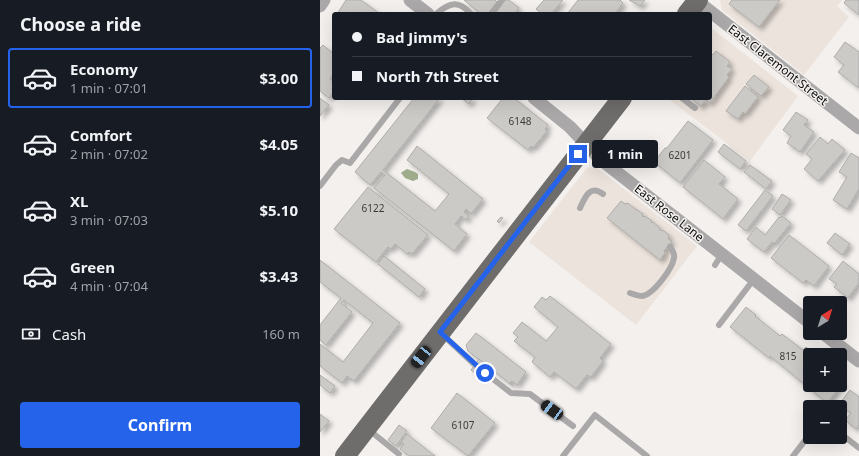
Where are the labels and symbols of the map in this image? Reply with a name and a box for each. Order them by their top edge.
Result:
street label: East Claremont Street [725,20,832,109]
house number: 6148 [509,114,532,128]
callout: 1 min [592,140,658,168]
route end [569,145,587,163]
house number: 6201 [669,148,691,162]
street label: East Rose Lane [631,180,708,245]
house number: 6122 [362,201,385,215]
north arrow [803,296,847,340]
car [409,344,433,370]
house number: 815 [779,349,797,363]
route start [476,364,494,382]
car [539,398,565,422]
house number: 6107 [452,418,475,432]

